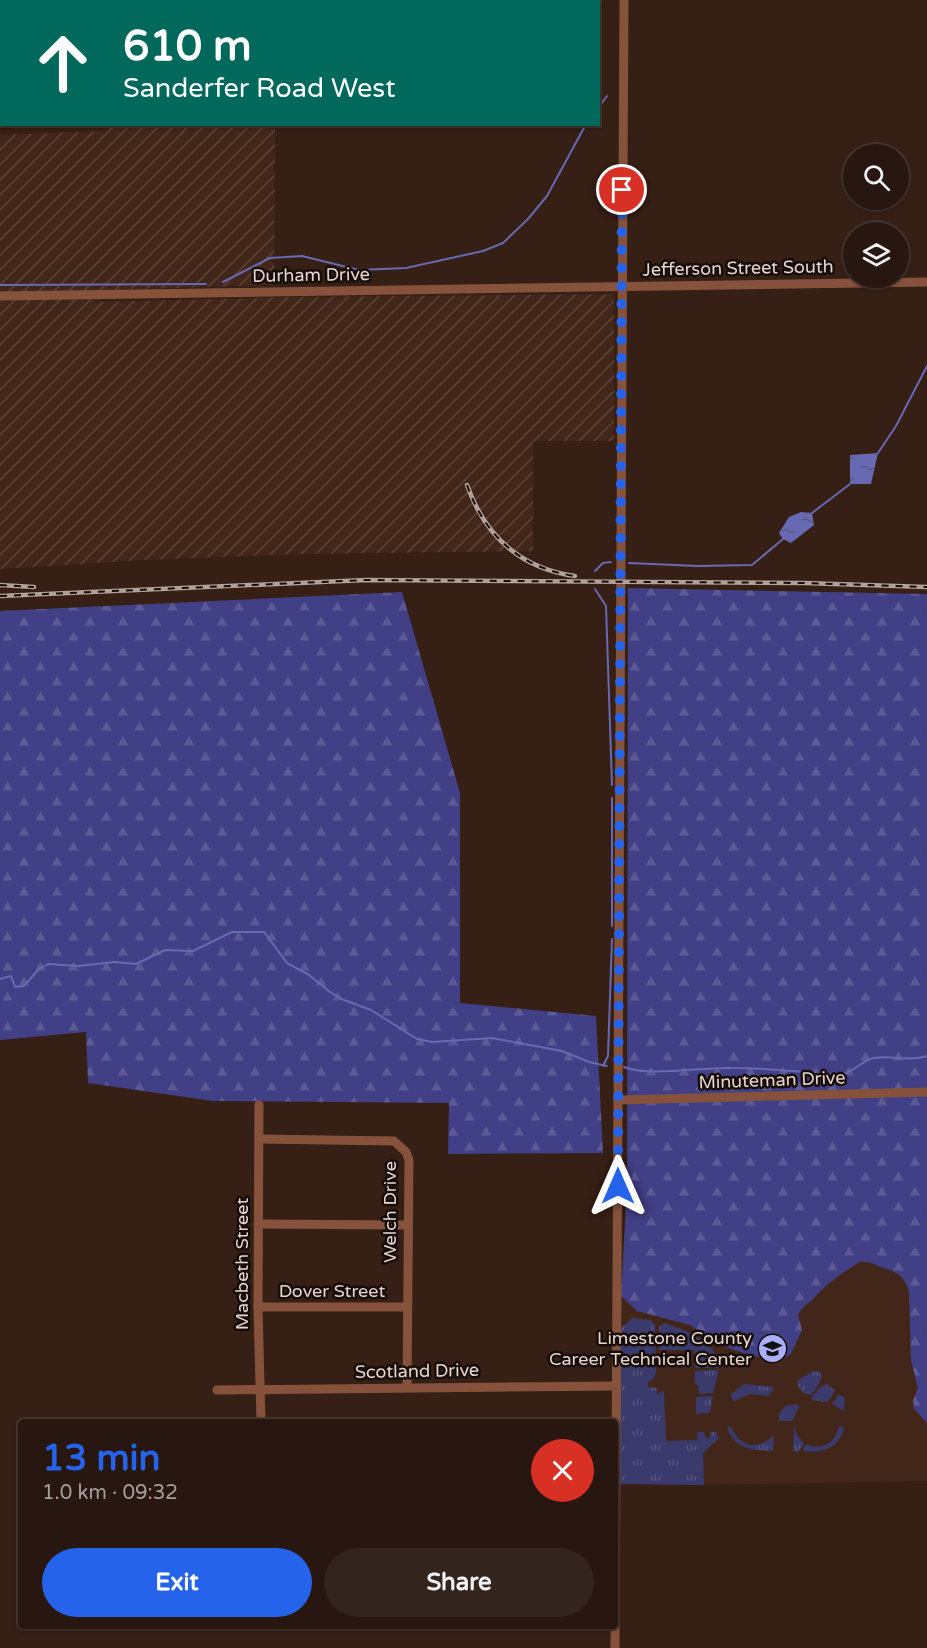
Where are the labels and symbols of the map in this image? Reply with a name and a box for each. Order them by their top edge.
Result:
pin [596,164,647,215]
street label: Jefferson Street South [642,255,834,281]
street label: Durham Drive [252,263,370,287]
street label: Minuteman Drive [698,1066,846,1094]
position arrow [586,1154,650,1218]
street label: Welch Drive [379,1161,401,1263]
street label: Macbeth Street [231,1198,253,1330]
street label: Dover Street [279,1280,385,1302]
place label: Limestone County Career Technical Center [549,1327,752,1370]
school or university icon: Limestone County Career Technical Center [757,1332,789,1364]
street label: Scotland Drive [355,1359,479,1383]

